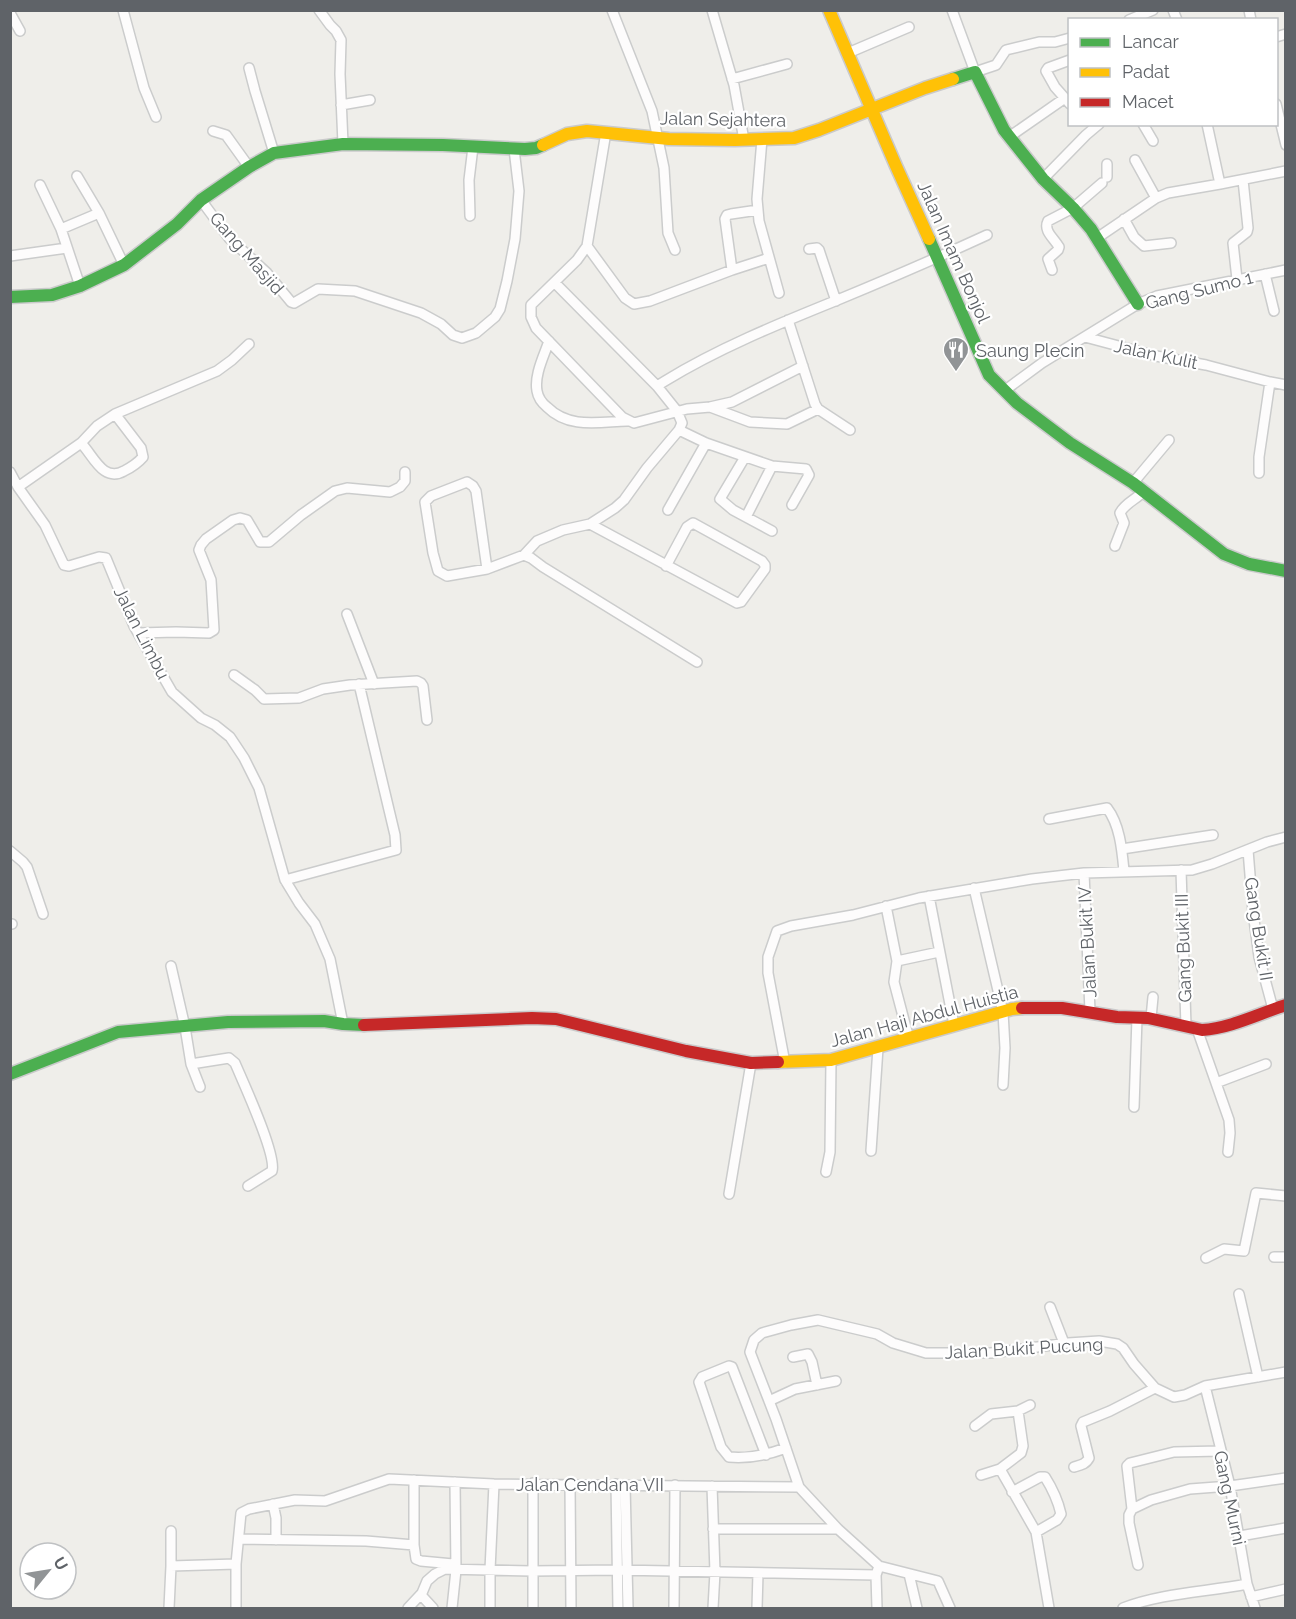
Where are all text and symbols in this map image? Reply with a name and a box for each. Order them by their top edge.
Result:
legend [1068,18,1278,126]
text: Lancar [1122,31,1179,52]
text: Padat [1122,61,1170,82]
text: Macet [1122,91,1174,112]
street label: Jalan Sejahtera [660,107,786,131]
street label: Jalan Imam Bonjol [913,178,995,326]
street label: Gang Masjid [206,208,288,298]
street label: Gang Sumo 1 [1143,266,1255,314]
restaurant icon: Saung Plecin [941,335,971,373]
street label: Jalan Kulit [1112,335,1200,373]
place label: Saung Plecin [976,340,1085,361]
street label: Jalan Limbu [110,583,174,683]
street label: Gang Bukit II [1240,876,1278,982]
street label: Jalan Bukit IV [1074,886,1100,998]
street label: Gang Bukit III [1171,893,1195,1003]
street label: Jalan Haji Abdul Huistia [828,981,1020,1051]
street label: Jalan Bukit Pucung [944,1333,1104,1363]
street label: Gang Murni [1210,1449,1250,1547]
street label: Jalan Cendana VII [516,1474,664,1495]
north arrow [18,1541,78,1601]
text: U [49,1554,72,1574]

